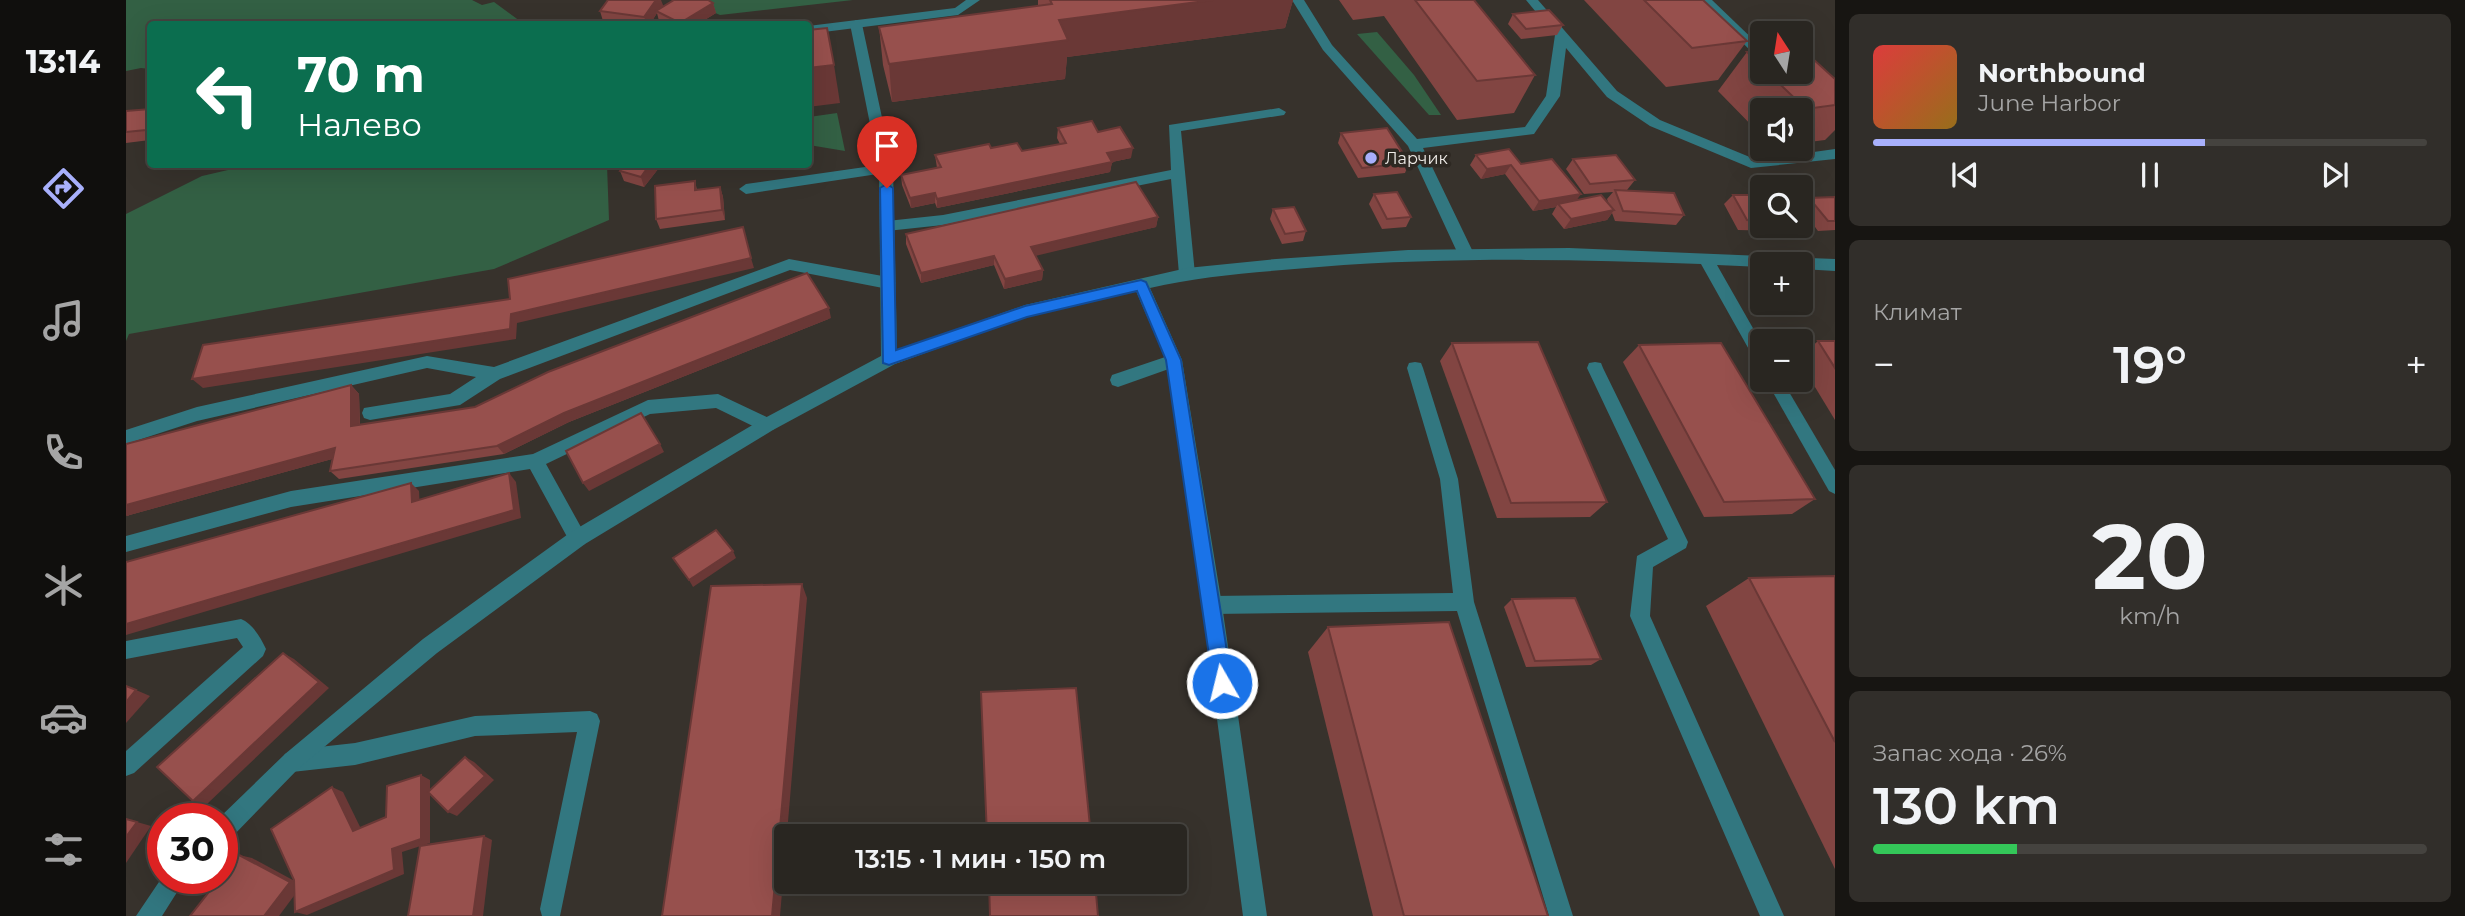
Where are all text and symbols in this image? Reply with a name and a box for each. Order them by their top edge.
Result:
north arrow [1750,21,1813,84]
map controls [1750,21,1813,392]
text: 13:14 [26,42,100,81]
text: 70 m [297,45,425,104]
icon: left [182,49,273,140]
text: Northbound [1978,57,2146,89]
text: June Harbor [1978,89,2121,117]
button: sound [1750,98,1813,161]
text: Налево [297,105,422,144]
pin [857,116,917,188]
icon: arrive [868,127,906,165]
place label: Ларчик [1385,149,1448,168]
marker: Ларчик [1363,150,1379,166]
icon: previous [1946,156,1984,194]
icon: pause [2131,156,2169,194]
icon: next [2316,156,2354,194]
icon: directions [39,164,88,213]
button: search [1750,175,1813,238]
button: + [1750,252,1813,315]
icon: music [39,296,88,345]
text: Климат [1873,298,1962,326]
button: − [1750,329,1813,392]
text: 19° [2113,333,2187,396]
text: − [1873,341,1895,388]
text: + [2405,341,2427,388]
icon: phone [39,428,88,477]
text: 20 [2092,501,2208,612]
icon: climate [39,561,88,610]
text: km/h [2119,602,2181,630]
position arrow [1185,646,1259,720]
icon: car [39,693,88,742]
text: Запас хода · 26% [1873,739,2067,767]
text: 130 km [1873,774,2060,837]
speed limit sign: 30 [147,803,238,894]
icon: filters [39,825,88,874]
text: 13:15 · 1 мин · 150 m [855,843,1106,875]

